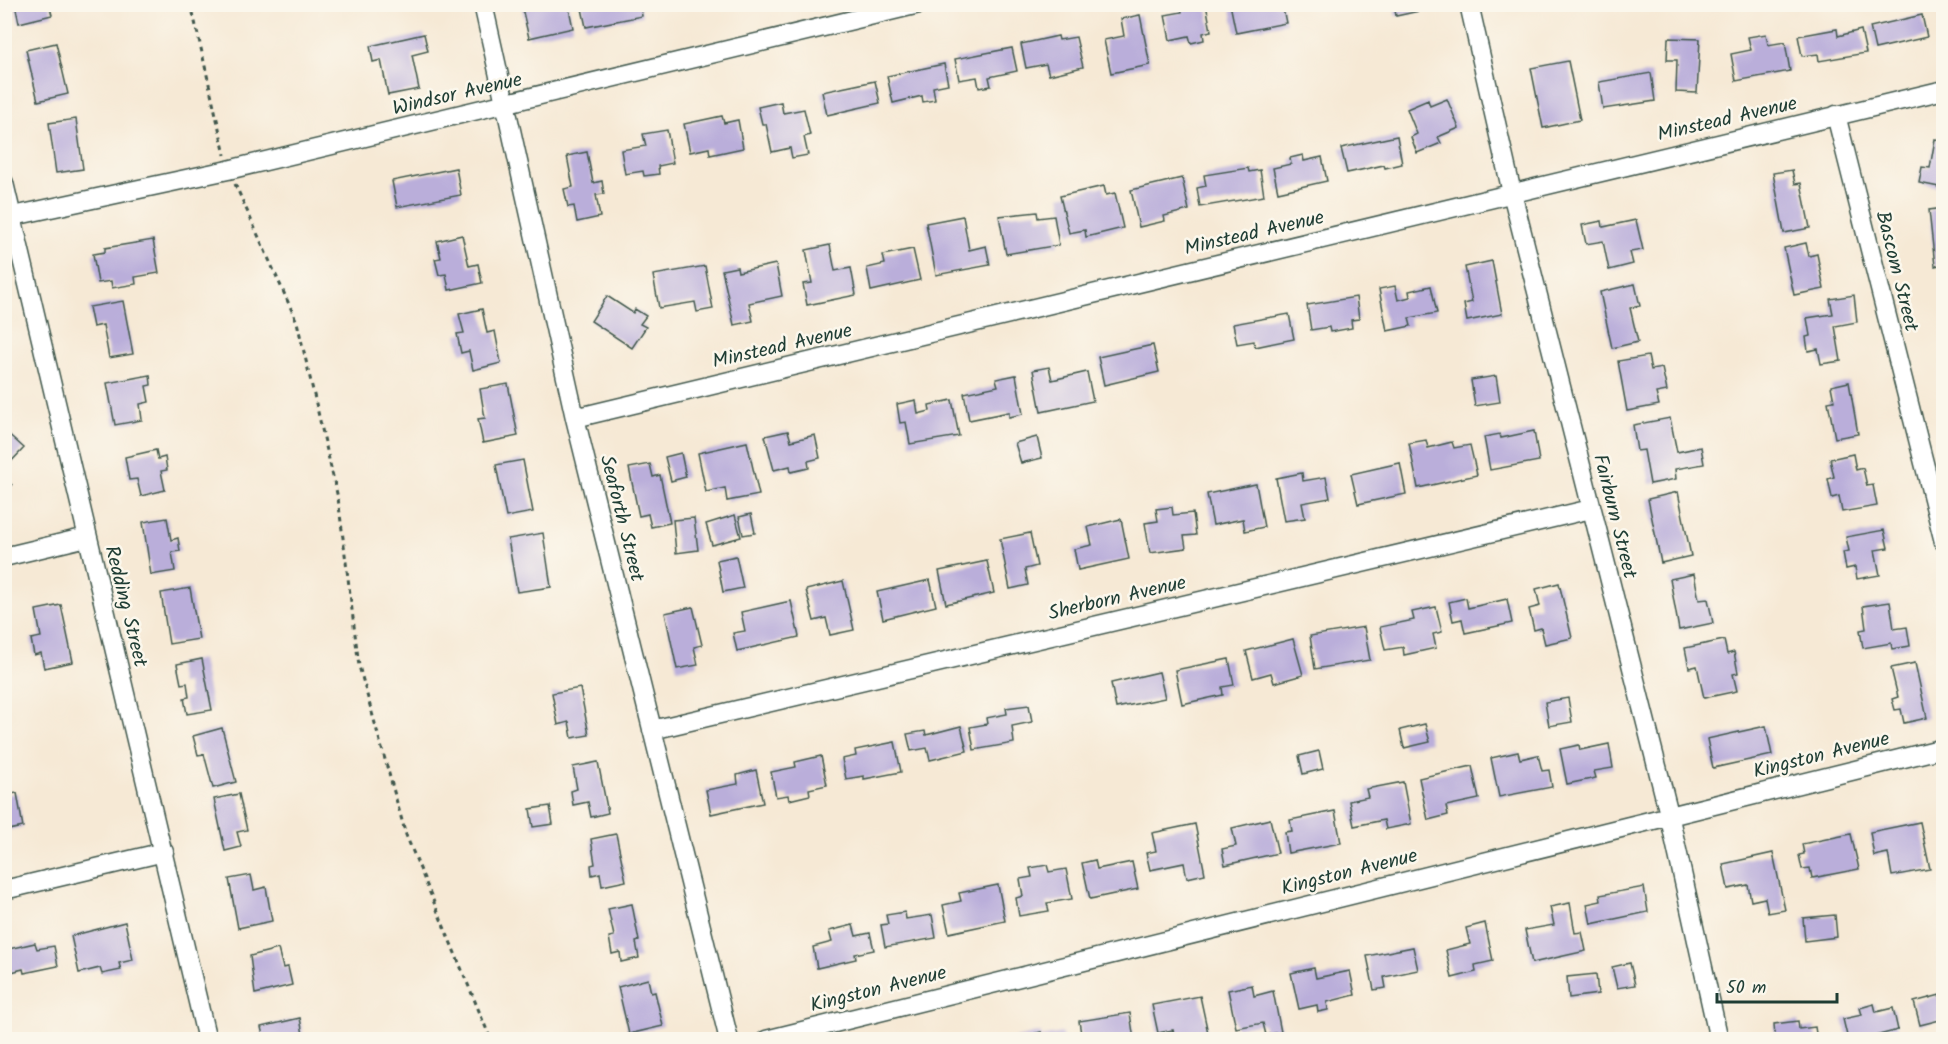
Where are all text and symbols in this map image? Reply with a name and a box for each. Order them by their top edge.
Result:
street label: Windsor Avenue [389,64,525,125]
street label: Minstead Avenue [1654,88,1801,152]
street label: Minstead Avenue [1181,202,1328,266]
street label: Bascom Street [1866,208,1927,335]
street label: Minstead Avenue [709,315,856,379]
street label: Fairburn Street [1583,451,1645,582]
street label: Seaforth Street [590,452,652,585]
street label: Redding Street [94,542,156,671]
street label: Sherborn Avenue [1045,568,1190,630]
street label: Kingston Avenue [1750,724,1893,788]
street label: Kingston Avenue [1278,841,1421,905]
street label: Kingston Avenue [807,958,950,1022]
scale bar [1717,966,1837,1004]
text: 50 m [1726,974,1766,1003]

